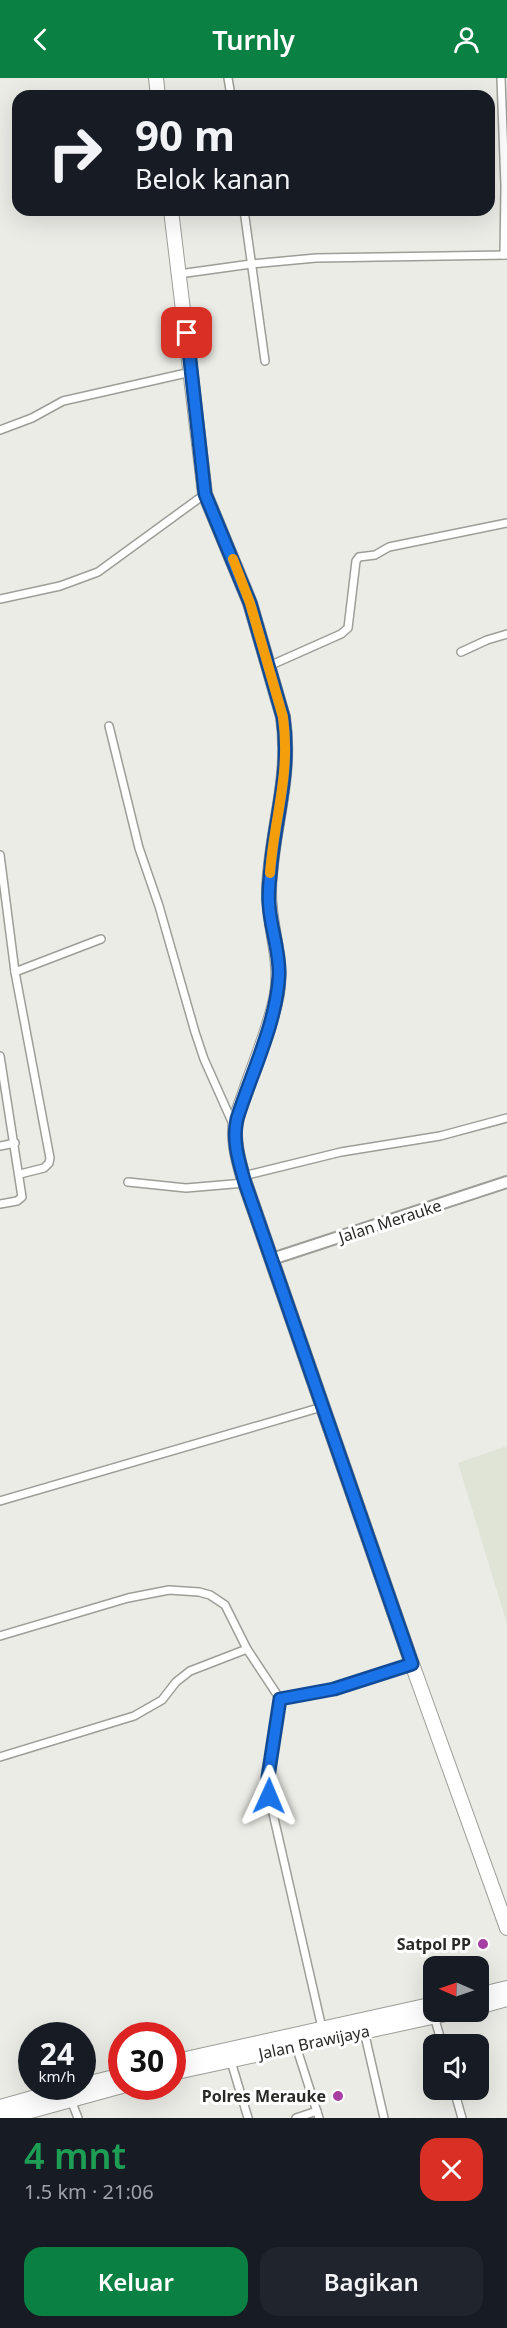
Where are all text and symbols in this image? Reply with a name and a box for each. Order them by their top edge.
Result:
text: Turnly [212,21,295,58]
icon: back [24,23,57,56]
icon: person [450,23,483,56]
text: 90 m [135,106,235,163]
icon: right [36,114,114,192]
text: Belok kanan [135,160,291,197]
pin [161,307,212,358]
icon: arrive [170,316,203,349]
street label: Jalan Merauke [334,1194,444,1249]
position arrow [237,1764,301,1828]
place label: Satpol PP [397,1933,471,1955]
marker: Satpol PP [476,1937,490,1951]
north arrow [423,1956,489,2022]
map controls [423,1956,489,2100]
street label: Jalan Brawijaya [254,2019,372,2065]
speed limit sign: 30 [108,2022,186,2100]
text: 24 [40,2033,74,2074]
button: sound [423,2034,489,2100]
text: km/h [39,2066,75,2086]
place label: Polres Merauke [202,2085,326,2107]
marker: Polres Merauke [331,2089,345,2103]
text: 4 mnt [24,2131,126,2180]
button: close [420,2138,483,2201]
text: 1.5 km · 21:06 [24,2178,154,2205]
button: Keluar [24,2247,248,2316]
button: Bagikan [260,2247,483,2316]

